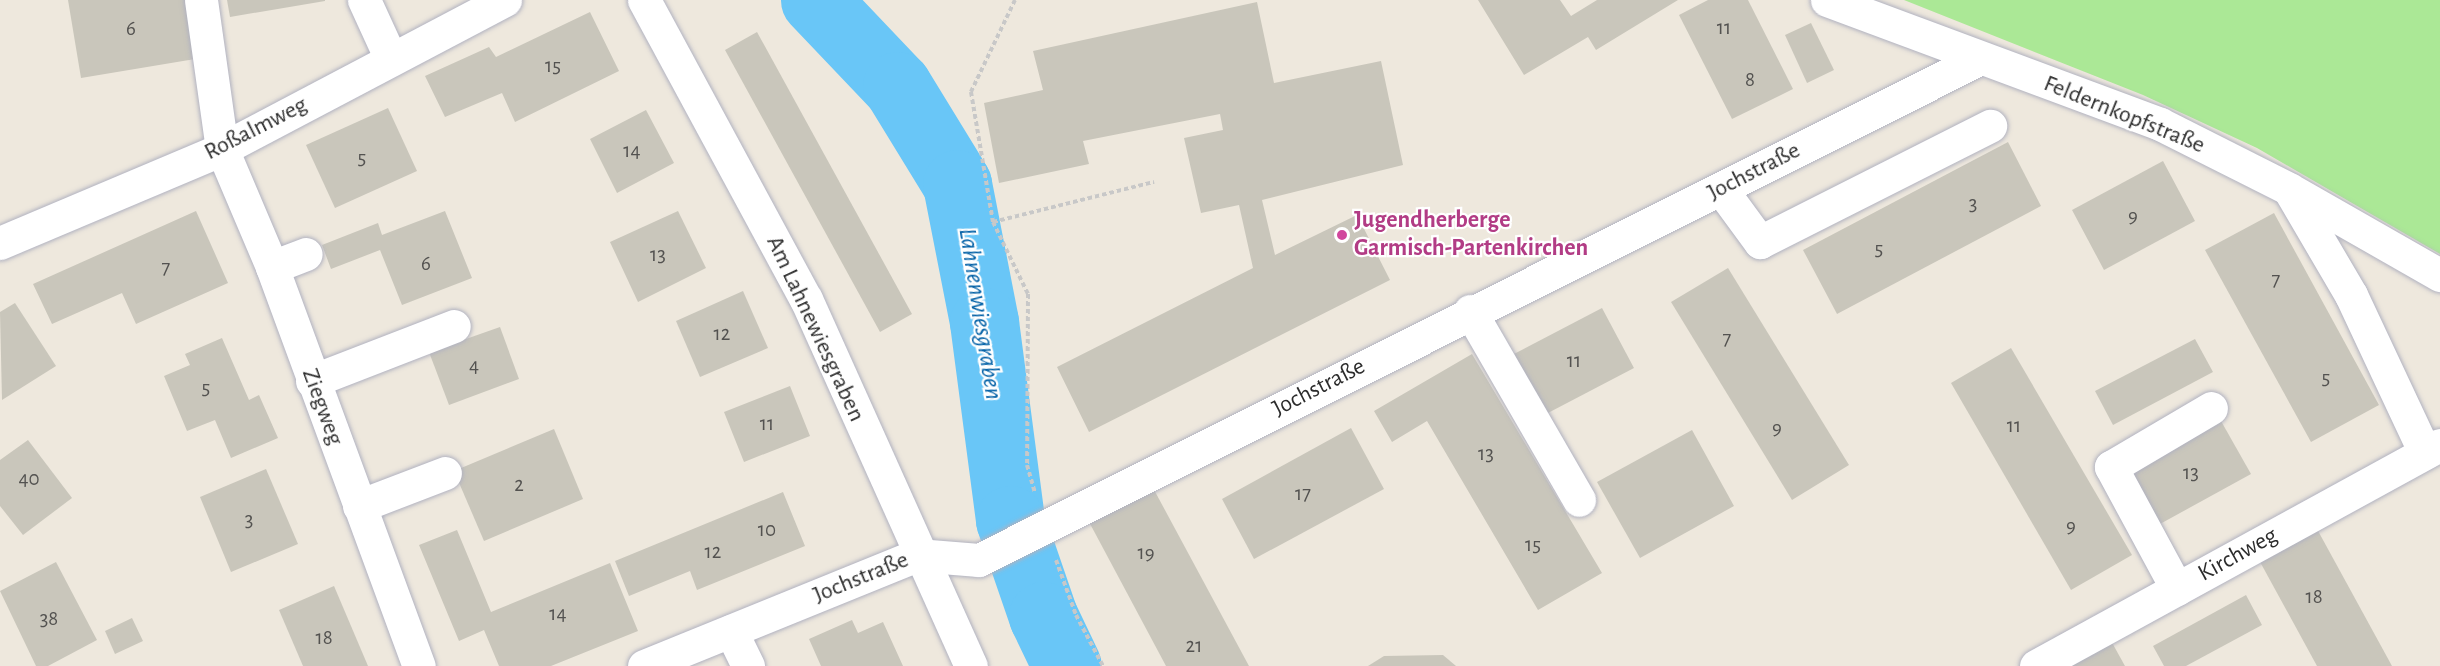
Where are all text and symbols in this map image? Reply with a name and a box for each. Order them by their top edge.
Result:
house number: 11 [1717,15,1731,41]
house number: 6 [126,16,136,42]
house number: 15 [545,53,561,79]
house number: 8 [1745,67,1755,93]
street label: Feldernkopfstraße [2039,70,2209,160]
street label: Roßalmweg [200,91,312,167]
street label: Jochstraße [1703,136,1805,208]
house number: 14 [623,138,641,164]
house number: 5 [358,145,366,171]
house number: 3 [1969,191,1977,217]
house number: 9 [2128,203,2138,229]
place label: Jugendherberge Garmisch-Partenkirchen [1354,207,1588,263]
water label: Lahnenwiesgraben [951,226,1009,402]
marker: Jugendherberge Garmisch-Partenkirchen [1335,228,1349,242]
street label: Am Lahnewiesgraben [759,232,871,426]
house number: 5 [1875,236,1883,262]
house number: 13 [650,242,666,268]
house number: 6 [421,251,431,277]
house number: 7 [162,255,170,281]
house number: 7 [2272,267,2280,293]
house number: 12 [714,321,730,347]
house number: 7 [1723,326,1731,352]
house number: 11 [1567,348,1581,374]
street label: Jochstraße [1268,352,1370,424]
house number: 4 [469,353,479,379]
street label: Ziegweg [295,365,349,449]
house number: 5 [2322,365,2330,391]
house number: 5 [202,375,210,401]
house number: 11 [760,411,774,437]
house number: 11 [2007,413,2021,439]
house number: 9 [1772,415,1782,441]
house number: 13 [1478,441,1494,467]
house number: 13 [2183,460,2199,486]
house number: 40 [18,466,40,492]
house number: 2 [514,472,524,498]
house number: 17 [1295,481,1311,507]
house number: 3 [245,507,253,533]
house number: 9 [2066,513,2076,539]
house number: 10 [758,517,776,543]
street label: Kirchweg [2193,521,2283,589]
house number: 15 [1525,532,1541,558]
house number: 12 [705,539,721,565]
house number: 19 [1137,540,1155,566]
street label: Jochstraße [809,546,913,610]
house number: 18 [2305,584,2323,610]
house number: 14 [549,601,567,627]
house number: 38 [40,606,58,632]
house number: 18 [315,625,333,651]
house number: 21 [1186,633,1202,659]

